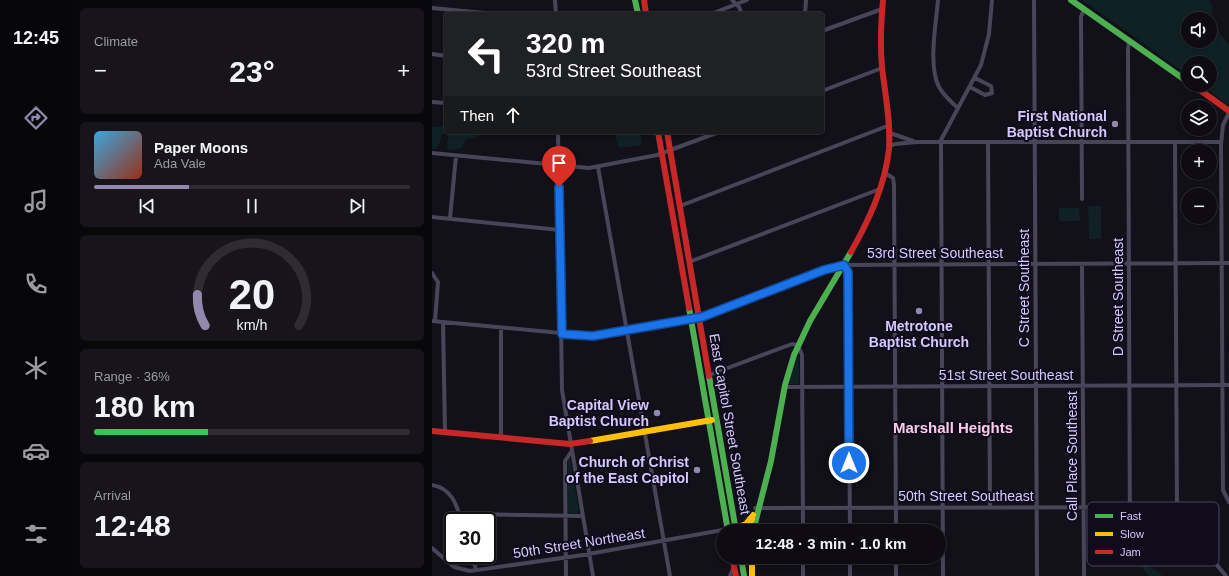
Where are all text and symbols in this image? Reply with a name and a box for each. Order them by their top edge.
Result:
map controls [1181,12,1217,224]
button: sound [1181,12,1217,48]
text: 12:45 [13,28,59,48]
icon: left [460,28,512,80]
text: 320 m [526,28,605,59]
text: Climate [94,34,138,49]
text: 23° [229,55,275,88]
button: search [1181,56,1217,92]
text: − [94,58,107,83]
text: + [397,58,410,83]
text: 53rd Street Southeast [526,61,701,81]
button: layers [1181,100,1217,136]
icon: directions [22,104,50,132]
icon: ahead [502,104,524,126]
text: Then [460,107,494,124]
place label: First National Baptist Church [1007,108,1107,140]
marker: First National Baptist Church [1110,119,1120,129]
text: Paper Moons [154,139,248,156]
button: + [1181,144,1217,180]
pin [542,146,576,187]
icon: arrive [548,152,570,174]
text: Ada Vale [154,156,206,171]
icon: music [22,187,50,215]
button: − [1181,188,1217,224]
icon: previous [136,195,158,217]
icon: pause [241,195,263,217]
icon: next [346,195,368,217]
street label: C Street Southeast [1016,229,1032,347]
street label: D Street Southeast [1110,238,1126,356]
street label: 53rd Street Southeast [867,245,1003,261]
icon: phone [22,270,50,298]
text: 20 [229,271,275,318]
marker: Metrotone Baptist Church [914,306,924,316]
text: km/h [237,317,268,333]
place label: Metrotone Baptist Church [869,318,969,350]
street label: East Capitol Street Southeast [706,332,754,516]
icon: climate [22,354,50,382]
street label: 51st Street Southeast [939,367,1073,383]
text: Range · 36% [94,369,170,384]
text: 180 km [94,390,196,423]
street label: Call Place Southeast [1064,391,1080,521]
place label: Capital View Baptist Church [549,397,649,429]
marker: Capital View Baptist Church [652,408,662,418]
district label: Marshall Heights [893,419,1013,436]
icon: car [22,437,50,465]
position arrow [828,442,870,484]
place label: Church of Christ of the East Capitol [566,454,689,486]
marker: Church of Christ of the East Capitol [692,465,702,475]
text: Arrival [94,488,131,503]
street label: 50th Street Southeast [898,488,1034,504]
legend [1087,502,1219,566]
text: 12:48 [94,509,171,542]
text: Fast [1120,510,1141,522]
speed limit sign: 30 [444,512,496,564]
icon: filters [22,520,50,548]
street label: 50th Street Northeast [512,525,646,561]
text: Slow [1120,528,1144,540]
text: 12:48 · 3 min · 1.0 km [756,535,906,552]
text: Jam [1120,546,1141,558]

